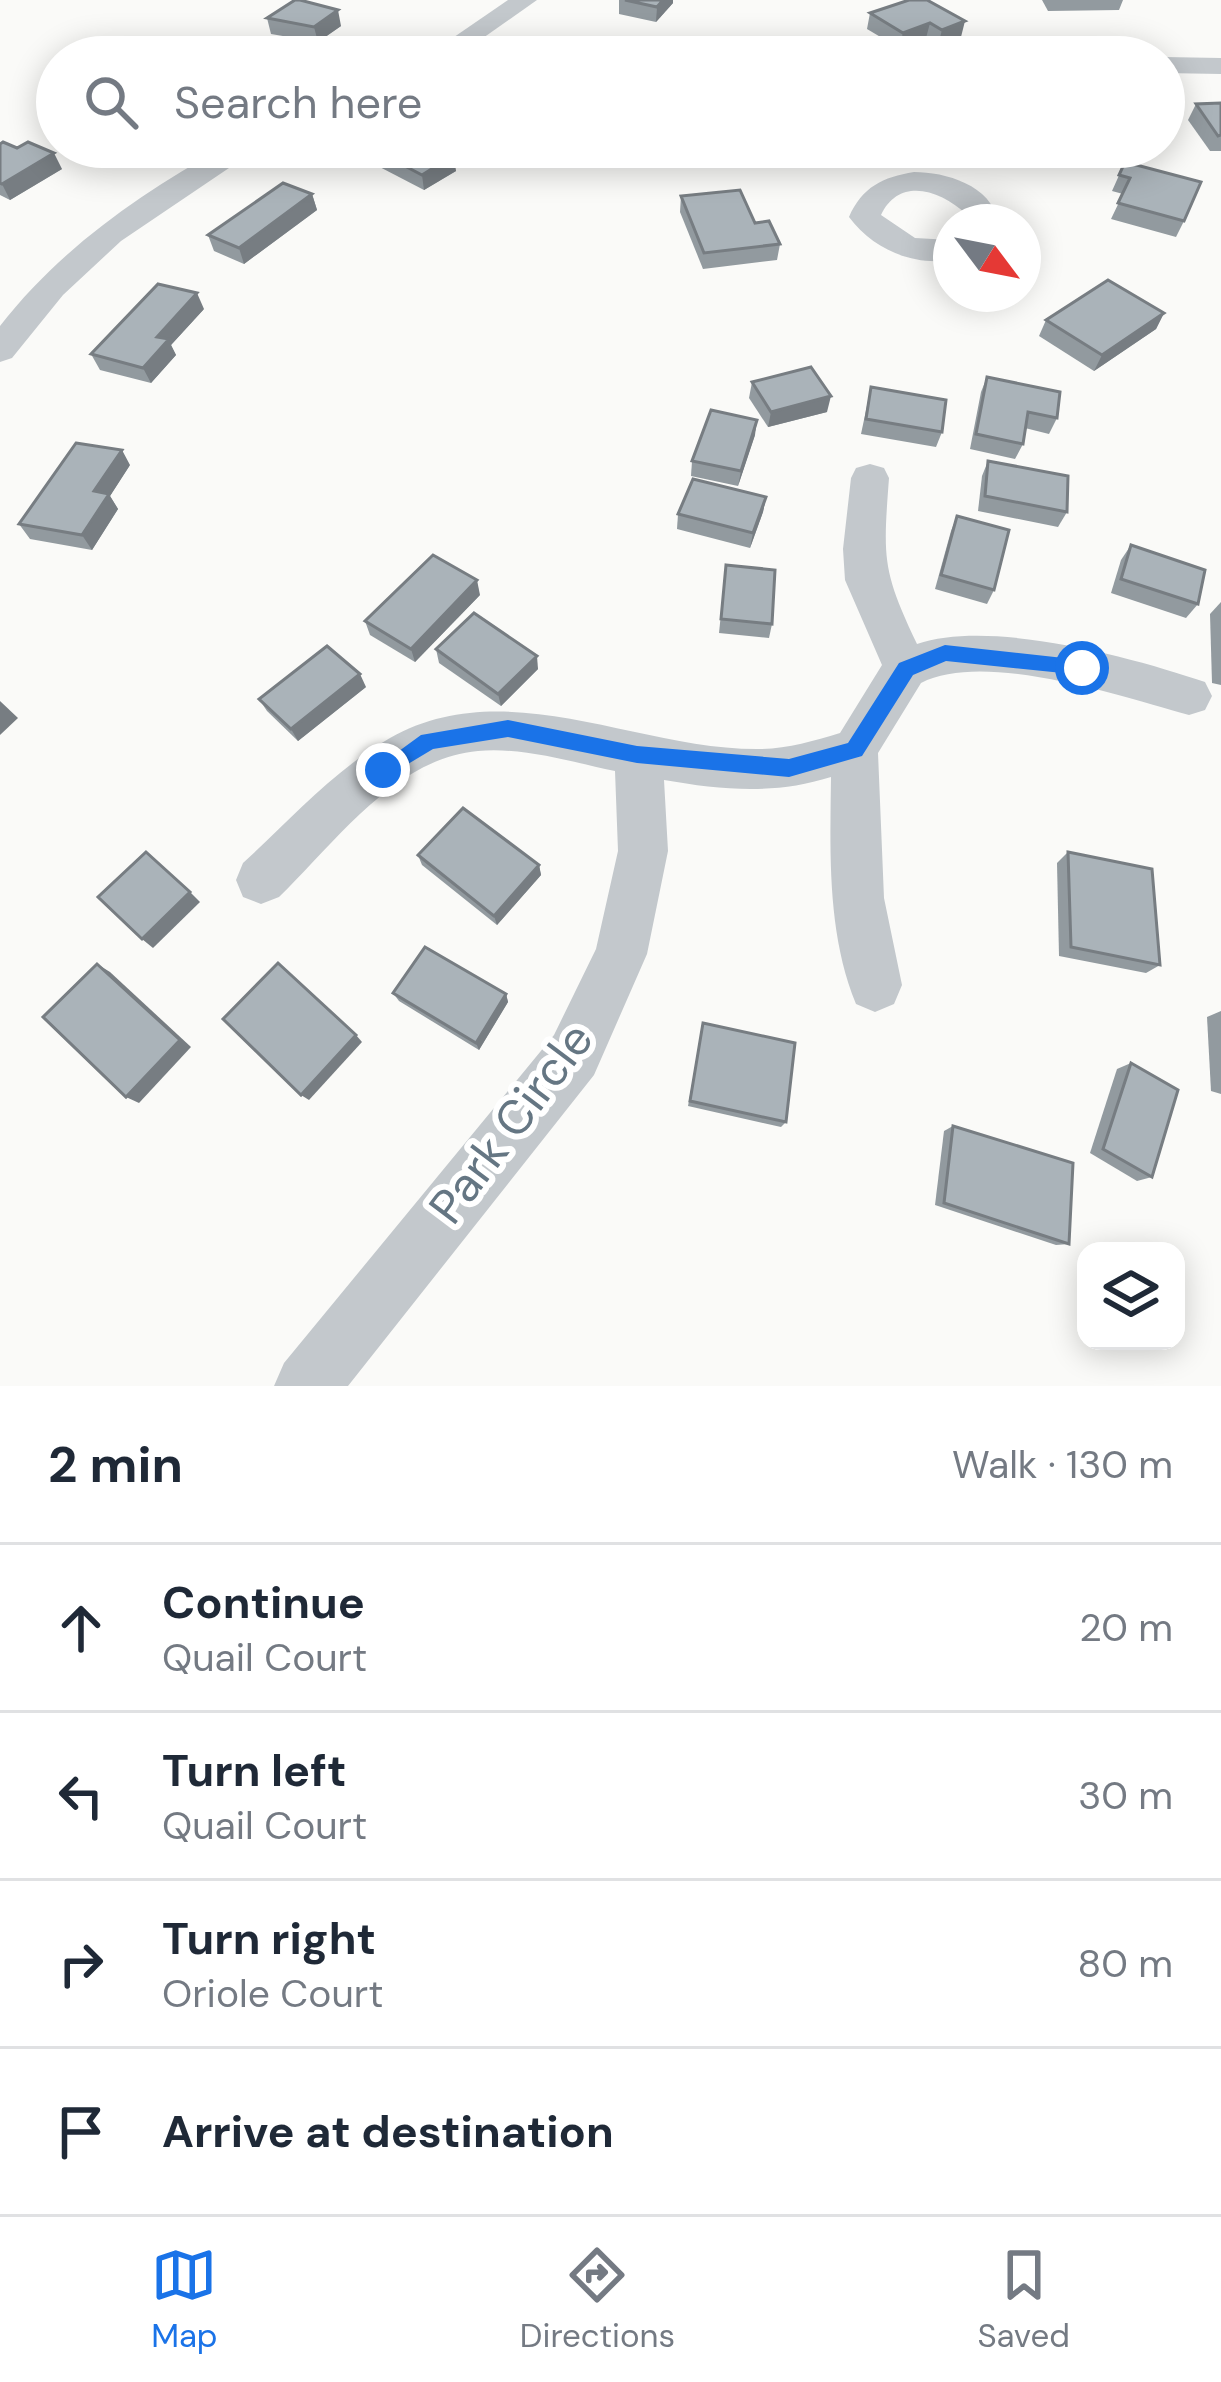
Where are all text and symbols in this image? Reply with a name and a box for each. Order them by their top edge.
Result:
search box [36,36,1185,168]
icon: search [78,69,144,135]
text: Search here [174,73,422,132]
north arrow [933,204,1041,312]
route start [1055,641,1109,695]
route end [356,743,410,797]
street label: Park Circle [415,1010,607,1236]
map controls [1077,1242,1185,1350]
button: layers [1077,1242,1185,1350]
text: 2 min [48,1431,183,1498]
text: Walk · 130 m [952,1439,1173,1490]
text: Continue [162,1573,365,1632]
icon: ahead [48,1595,114,1661]
text: 20 m [1079,1602,1173,1653]
text: Quail Court [162,1632,367,1683]
text: Turn left [162,1741,346,1800]
icon: left [48,1763,114,1829]
text: 30 m [1078,1770,1173,1821]
text: Quail Court [162,1800,367,1851]
text: Turn right [162,1909,376,1968]
icon: right [48,1931,114,1997]
text: 80 m [1077,1938,1173,1989]
text: Oriole Court [162,1968,383,2019]
icon: arrive [48,2099,114,2165]
text: Arrive at destination [162,2102,614,2161]
tab: Map [151,2242,218,2357]
tab: Directions [520,2242,675,2357]
tab: Saved [977,2242,1070,2357]

